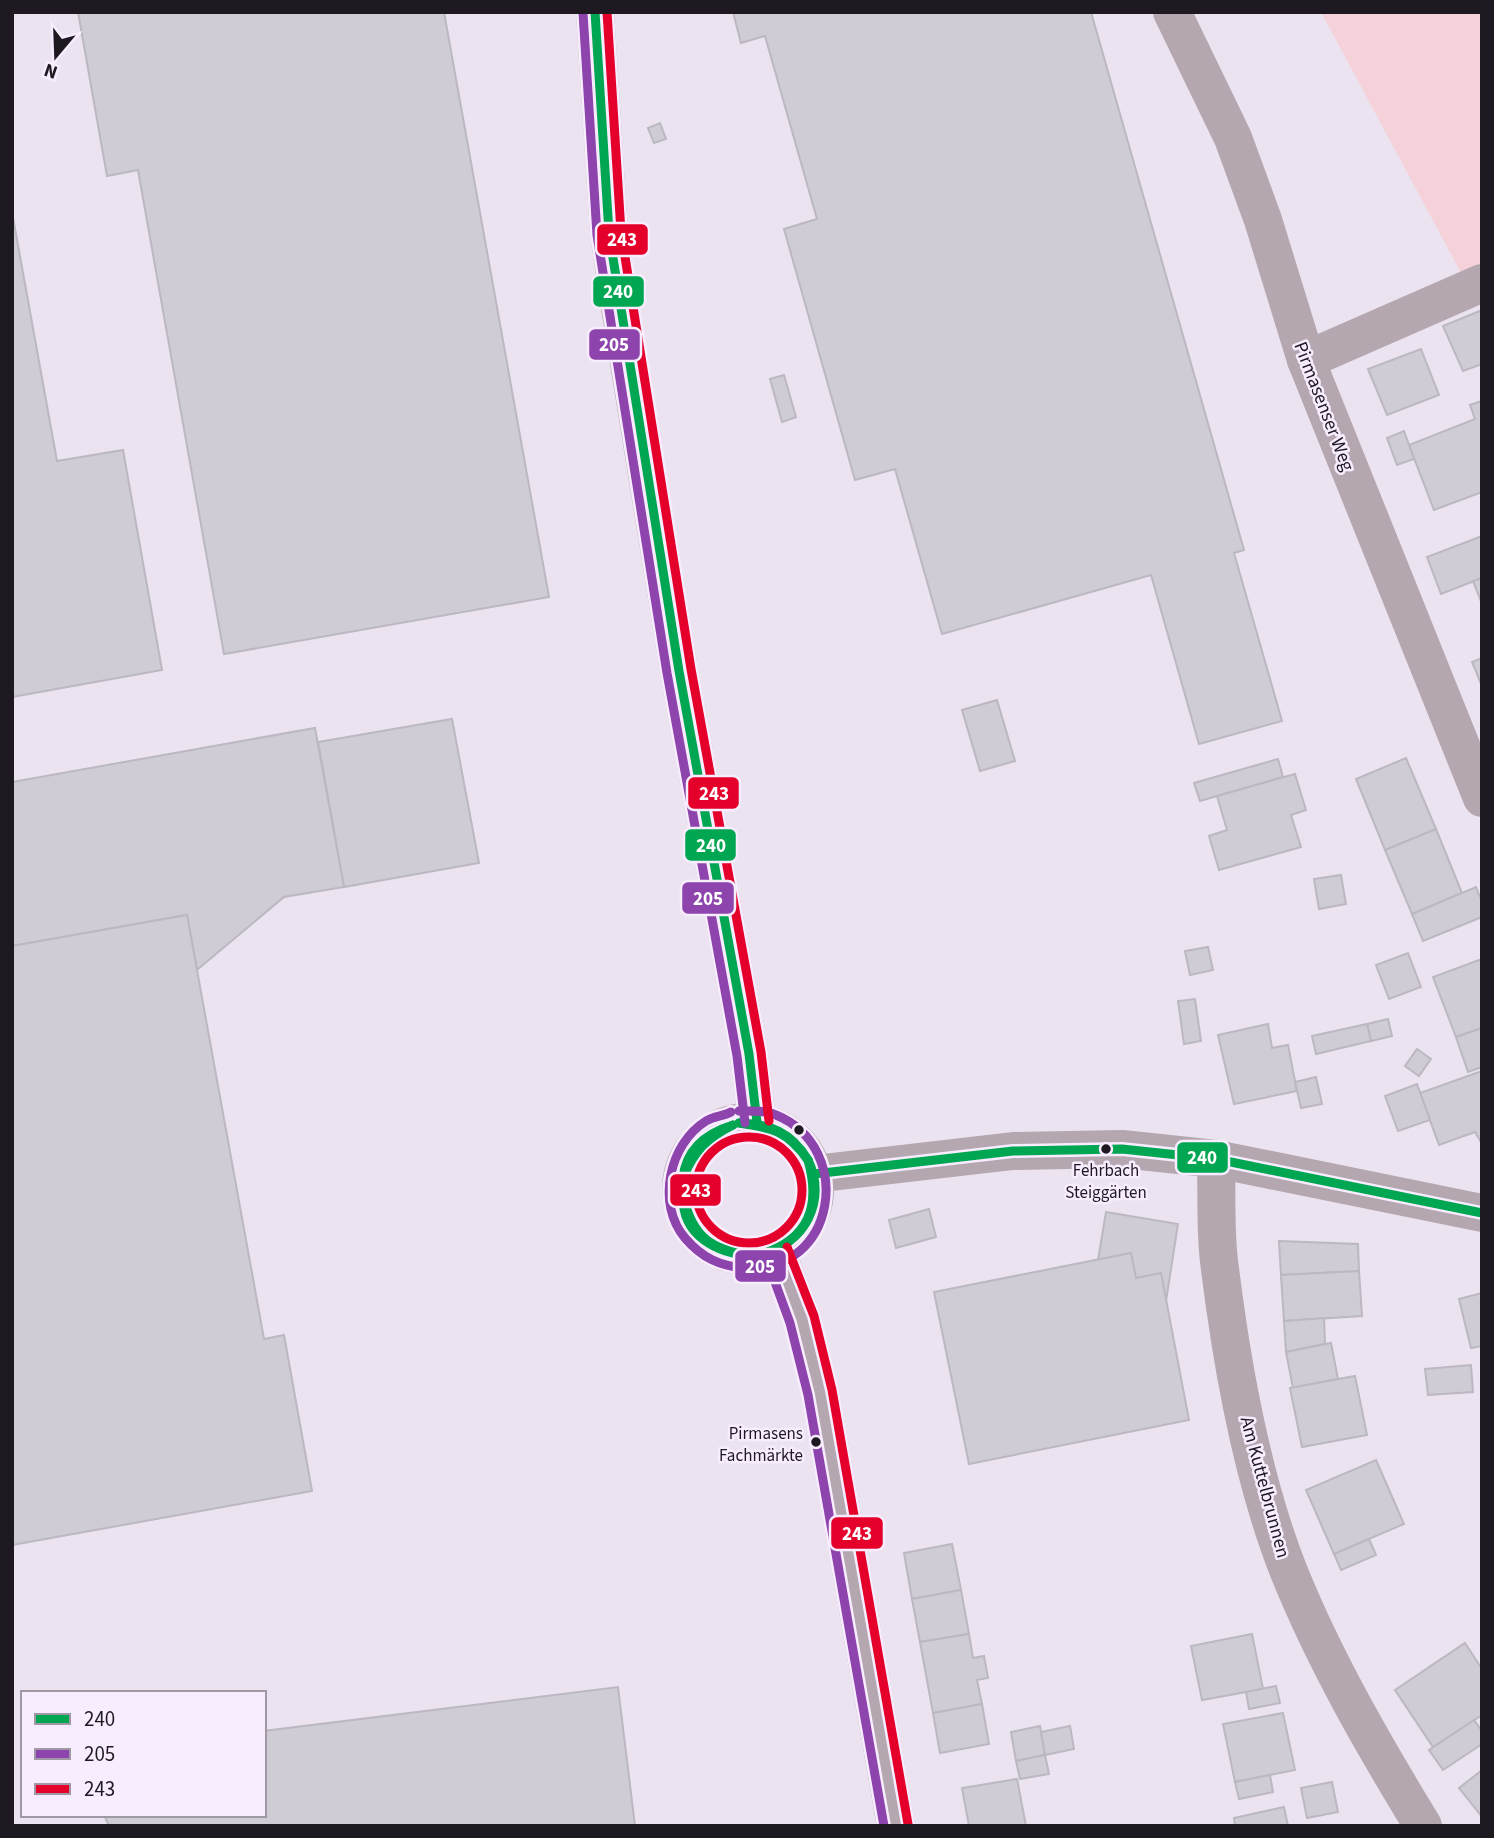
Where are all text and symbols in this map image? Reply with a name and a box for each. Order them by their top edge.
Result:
north arrow [21,21,91,91]
text: N [41,56,61,85]
line badge: 243 [596,223,649,256]
text: 243 [607,227,637,254]
line badge: 240 [592,275,645,308]
text: 240 [603,279,633,306]
line badge: 205 [588,328,641,361]
text: 205 [599,332,629,359]
street label: Pirmasenser Weg [1287,338,1361,476]
line badge: 243 [687,776,740,810]
text: 243 [699,781,729,808]
line badge: 240 [684,828,737,862]
text: 240 [696,833,726,860]
line badge: 205 [681,881,735,915]
text: 205 [693,886,723,913]
unlabelled marker [792,1123,806,1137]
line badge: 240 [1176,1141,1229,1174]
marker: Fehrbach Steiggärten [1099,1142,1113,1156]
text: 240 [1187,1145,1217,1172]
place label: Fehrbach Steiggärten [1065,1159,1147,1205]
line badge: 243 [669,1173,722,1207]
text: 243 [681,1178,711,1205]
line badge: 205 [734,1249,787,1283]
text: 205 [745,1254,775,1281]
street label: Am Kuttelbrunnen [1233,1414,1296,1561]
place label: Pirmasens Fachmärkte [719,1422,803,1468]
marker: Pirmasens Fachmärkte [809,1435,823,1449]
line badge: 243 [830,1516,884,1550]
text: 243 [842,1521,872,1548]
legend [21,1691,266,1817]
text: 240 [84,1704,115,1734]
text: 205 [84,1739,115,1769]
text: 243 [84,1774,115,1804]

